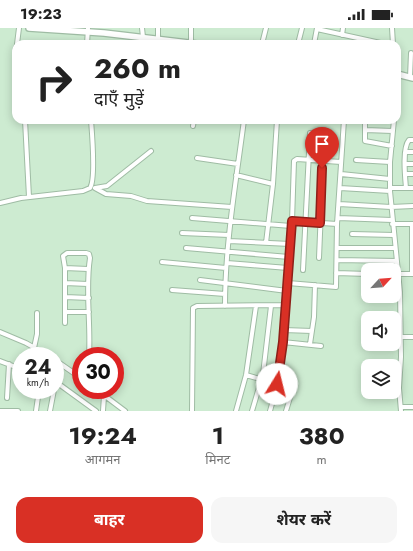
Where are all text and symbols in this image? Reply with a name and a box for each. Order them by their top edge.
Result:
text: 19:23 [20,3,62,25]
text: 260 m [94,48,181,89]
icon: right [28,56,80,108]
text: दाएँ मुड़ें [94,86,144,112]
pin [305,127,339,168]
icon: arrive [311,133,333,155]
north arrow [361,263,401,303]
map controls [361,263,401,399]
button: sound [361,311,401,351]
speed limit sign: 30 [72,347,124,399]
text: 24 [24,353,52,382]
button: layers [361,359,401,399]
position arrow [256,363,298,405]
text: km/h [27,375,49,390]
text: 19:24 [68,418,137,453]
text: 1 [212,418,224,453]
text: 380 [299,418,345,453]
text: आगमन [85,450,120,469]
text: मिनट [205,450,230,469]
text: m [317,450,327,469]
button: बाहर [16,497,203,543]
button: शेयर करें [211,497,397,543]

